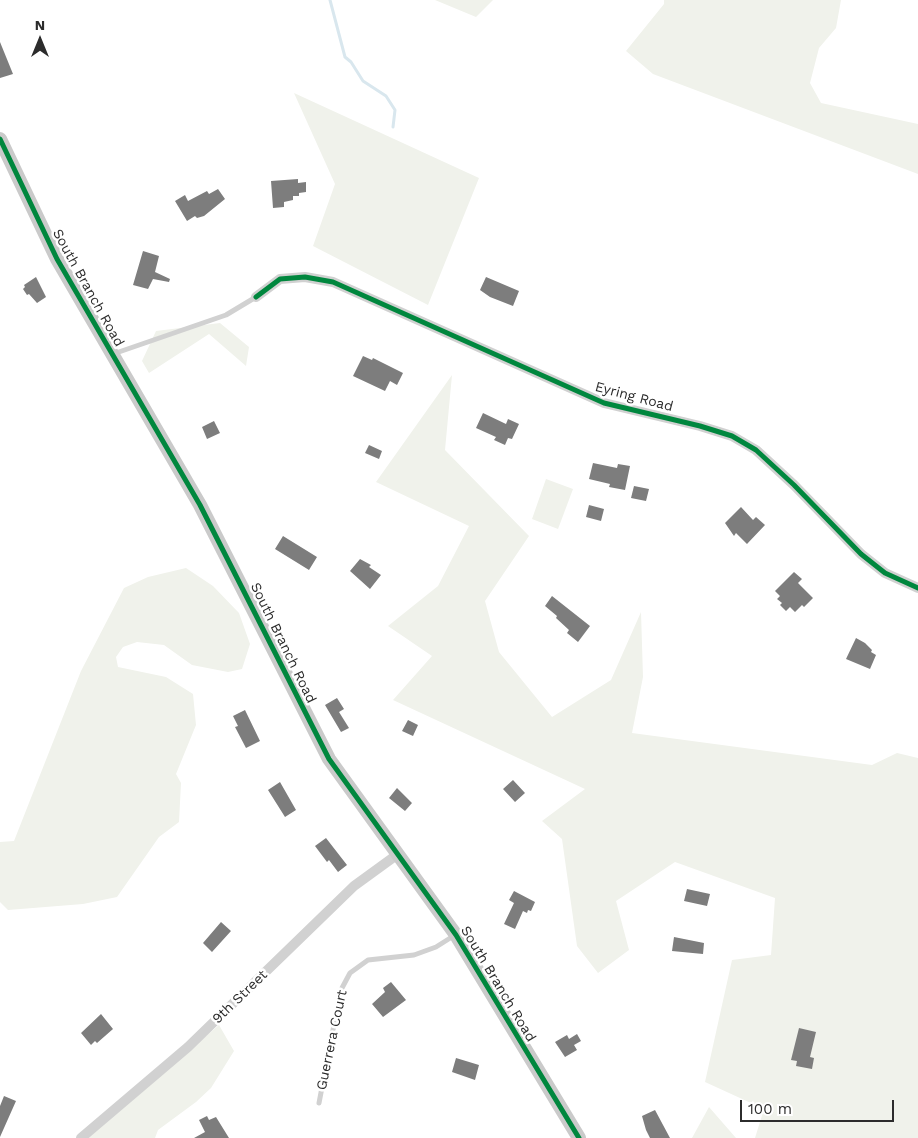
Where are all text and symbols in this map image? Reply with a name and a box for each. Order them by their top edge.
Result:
north arrow [15,15,65,65]
text: N [35,17,45,33]
street label: South Branch Road [49,226,127,350]
street label: Eyring Road [593,379,675,415]
street label: South Branch Road [247,580,319,706]
street label: South Branch Road [457,923,539,1045]
street label: 9th Street [209,967,271,1027]
street label: Guerrera Court [313,988,351,1092]
scale bar [743,1090,897,1122]
text: 100 m [748,1100,792,1118]

